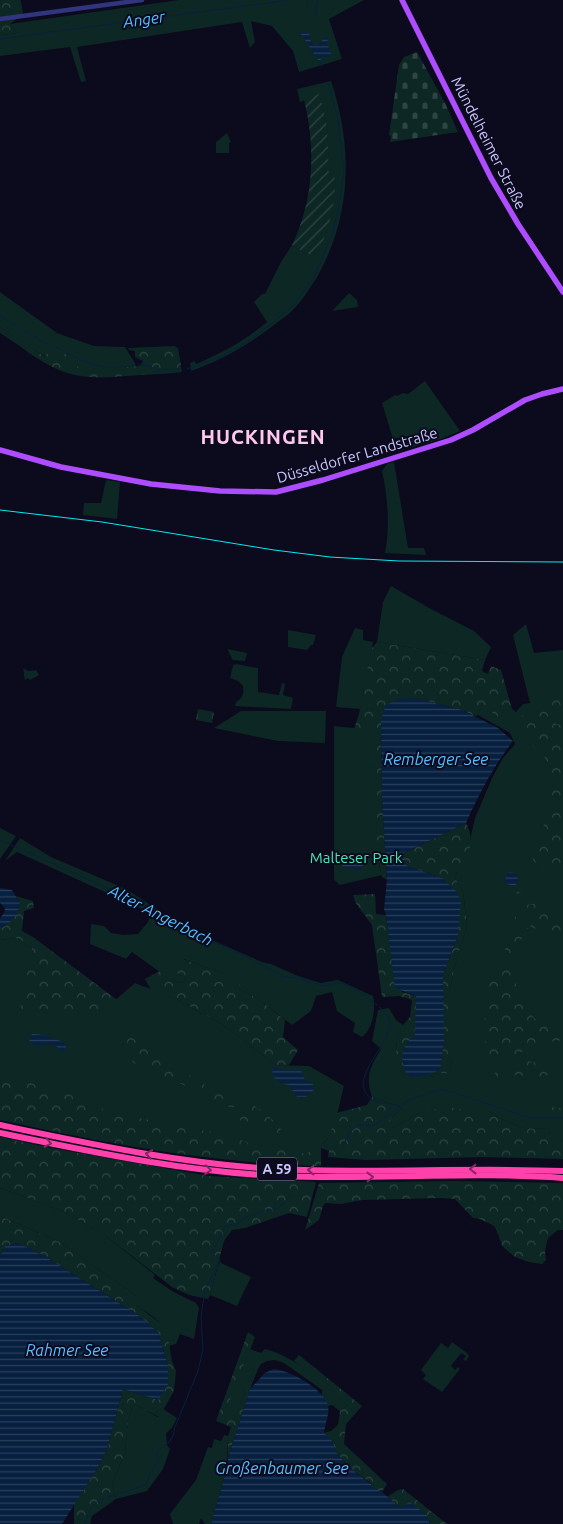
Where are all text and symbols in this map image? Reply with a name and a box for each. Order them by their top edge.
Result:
water label: Anger [121,7,167,31]
street label: Mündelheimer Straße [448,74,530,212]
street label: Düsseldorfer Landstraße [275,424,439,486]
district label: HUCKINGEN [200,425,326,448]
water label: Remberger See [384,750,488,768]
park label: Malteser Park [310,849,403,866]
water label: Alter Angerbach [105,881,216,949]
one-way arrow [43,1137,52,1148]
one-way arrow [145,1149,153,1159]
road number: A 59 [257,1158,297,1180]
one-way arrow [204,1164,212,1175]
one-way arrow [469,1164,476,1174]
one-way arrow [306,1165,314,1175]
one-way arrow [366,1172,374,1182]
water label: Rahmer See [26,1341,108,1359]
water label: Großenbaumer See [215,1459,349,1477]

